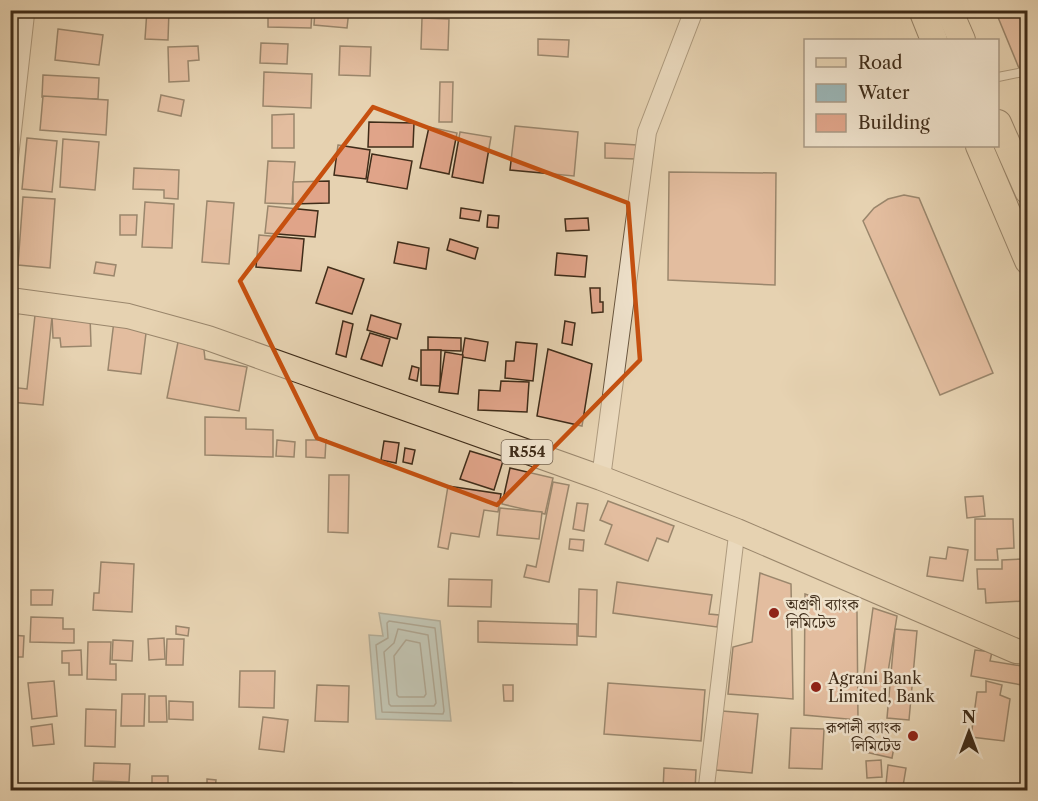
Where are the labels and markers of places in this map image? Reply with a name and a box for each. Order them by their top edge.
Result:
place label: অগ্রণী ব্যাংক লিমিটেড [785,594,859,632]
marker: অগ্রণী ব্যাংক লিমিটেড [767,606,781,620]
place label: Agrani Bank Limited, Bank [827,668,936,706]
marker: Agrani Bank Limited, Bank [809,680,823,694]
place label: রূপালী ব্যাংক লিমিটেড [825,717,902,755]
marker: রূপালী ব্যাংক লিমিটেড [906,729,920,743]

